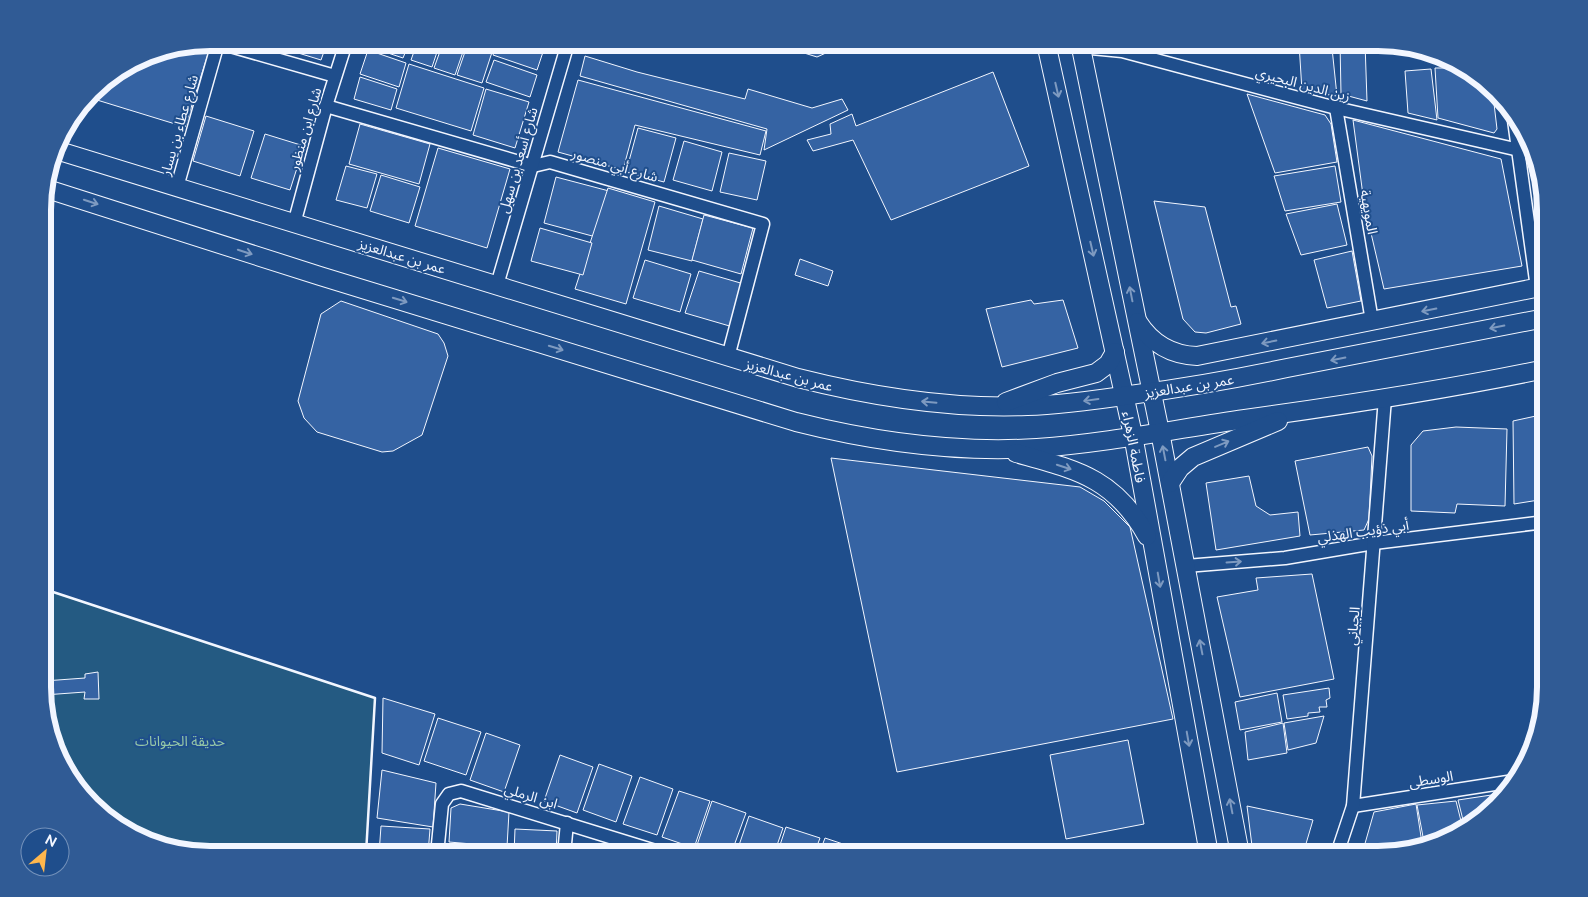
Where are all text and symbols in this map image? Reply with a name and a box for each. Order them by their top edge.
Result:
street label: زين الدين البحيري [1253,64,1352,107]
street label: شارع عطاء بن يسار [157,73,204,179]
one-way arrow [1053,82,1062,98]
street label: شارع ابن منظور [285,86,327,174]
street label: شارع أسعد بن سهل [495,105,544,216]
street label: شارع أبي منصور [568,144,660,188]
street label: المويهية [1356,188,1381,236]
one-way arrow [82,198,98,208]
street label: عمر بن عبدالعزيز [355,235,447,278]
one-way arrow [1088,240,1097,256]
one-way arrow [237,248,253,257]
one-way arrow [1126,286,1135,302]
one-way arrow [392,296,408,306]
one-way arrow [1421,306,1437,315]
one-way arrow [1490,323,1506,332]
one-way arrow [1262,338,1278,347]
one-way arrow [547,344,563,354]
one-way arrow [1330,354,1346,364]
street label: عمر بن عبدالعزيز [742,355,835,395]
street label: عمر بن عبدالعزيز [1142,371,1235,402]
one-way arrow [1084,395,1100,405]
one-way arrow [922,398,938,407]
street label: فاطمة الزهراء [1118,410,1149,484]
one-way arrow [1214,439,1229,449]
one-way arrow [1159,445,1169,461]
one-way arrow [1056,463,1072,473]
street label: أبي ذؤيب الهذلي [1316,516,1411,549]
one-way arrow [1226,557,1242,567]
one-way arrow [1154,571,1164,587]
street label: الجباني [1343,606,1366,646]
one-way arrow [1196,639,1205,655]
one-way arrow [1183,731,1193,747]
park label: حديقة الحيوانات [135,733,225,750]
street label: الوسطى [1408,768,1455,791]
street label: ابن الرملي [502,780,559,815]
one-way arrow [1226,799,1235,815]
north arrow [20,827,70,877]
text: N [43,831,60,850]

